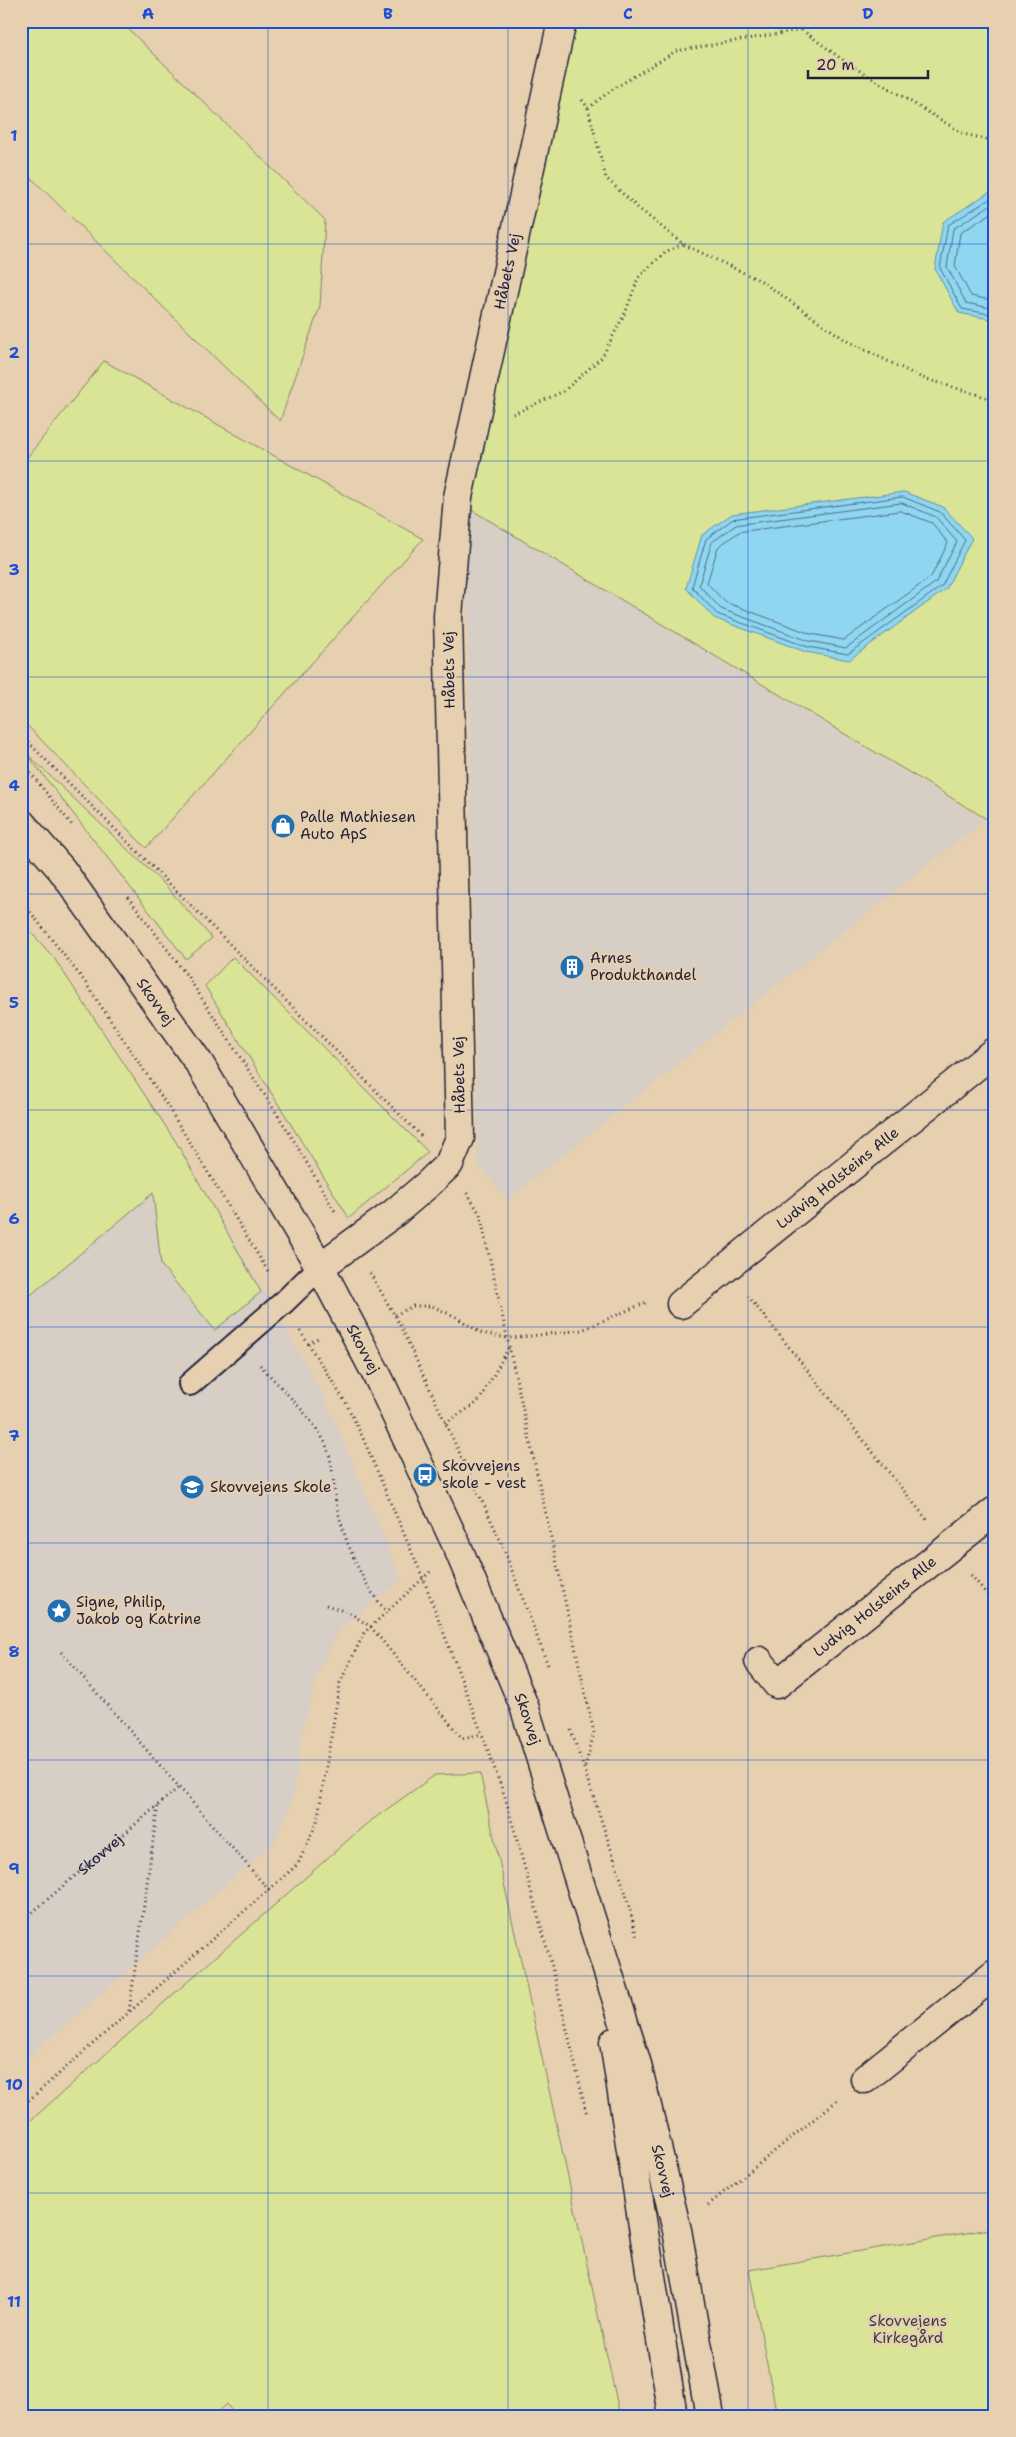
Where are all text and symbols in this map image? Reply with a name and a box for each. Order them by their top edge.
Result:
text: A [142,3,154,24]
text: B [383,3,393,24]
text: C [623,3,633,24]
text: D [862,3,874,24]
scale bar [808,48,928,80]
text: 20 m [816,55,855,75]
text: 1 [10,125,18,146]
street label: Håbets Vej [489,231,525,311]
text: 2 [8,342,20,363]
text: 3 [8,559,20,580]
street label: Håbets Vej [438,631,460,709]
text: 4 [8,775,20,796]
place label: Palle Mathiesen Auto ApS [300,807,416,844]
shop icon: Palle Mathiesen Auto ApS [270,813,296,839]
place label: Arnes Produkthandel [590,948,697,985]
building icon: Arnes Produkthandel [559,954,585,980]
street label: Skovvej [132,974,179,1029]
text: 5 [9,992,19,1013]
street label: Håbets Vej [448,1036,470,1114]
street label: Ludvig Holsteins Alle [772,1122,903,1233]
text: 6 [8,1208,20,1229]
street label: Skovvej [342,1321,385,1377]
text: 7 [8,1425,20,1446]
place label: Skovvejens skole - vest [442,1456,526,1493]
bus stop icon: Skovvejens skole - vest [412,1462,438,1488]
school or university icon: Skovvejens Skole [179,1474,205,1500]
place label: Skovvejens Skole [210,1477,332,1497]
street label: Ludvig Holsteins Alle [809,1551,940,1661]
place label: Signe, Philip, Jakob og Katrine [76,1592,202,1629]
place icon: Signe, Philip, Jakob og Katrine [46,1598,72,1624]
text: 8 [8,1641,20,1662]
street label: Skovvej [510,1690,546,1747]
street label: Skovvej [73,1830,127,1879]
text: 9 [8,1858,20,1879]
text: 10 [5,2074,23,2095]
street label: Skovvej [647,2143,679,2199]
text: 11 [7,2291,21,2312]
park label: Skovvejens Kirkegård [869,2311,947,2348]

